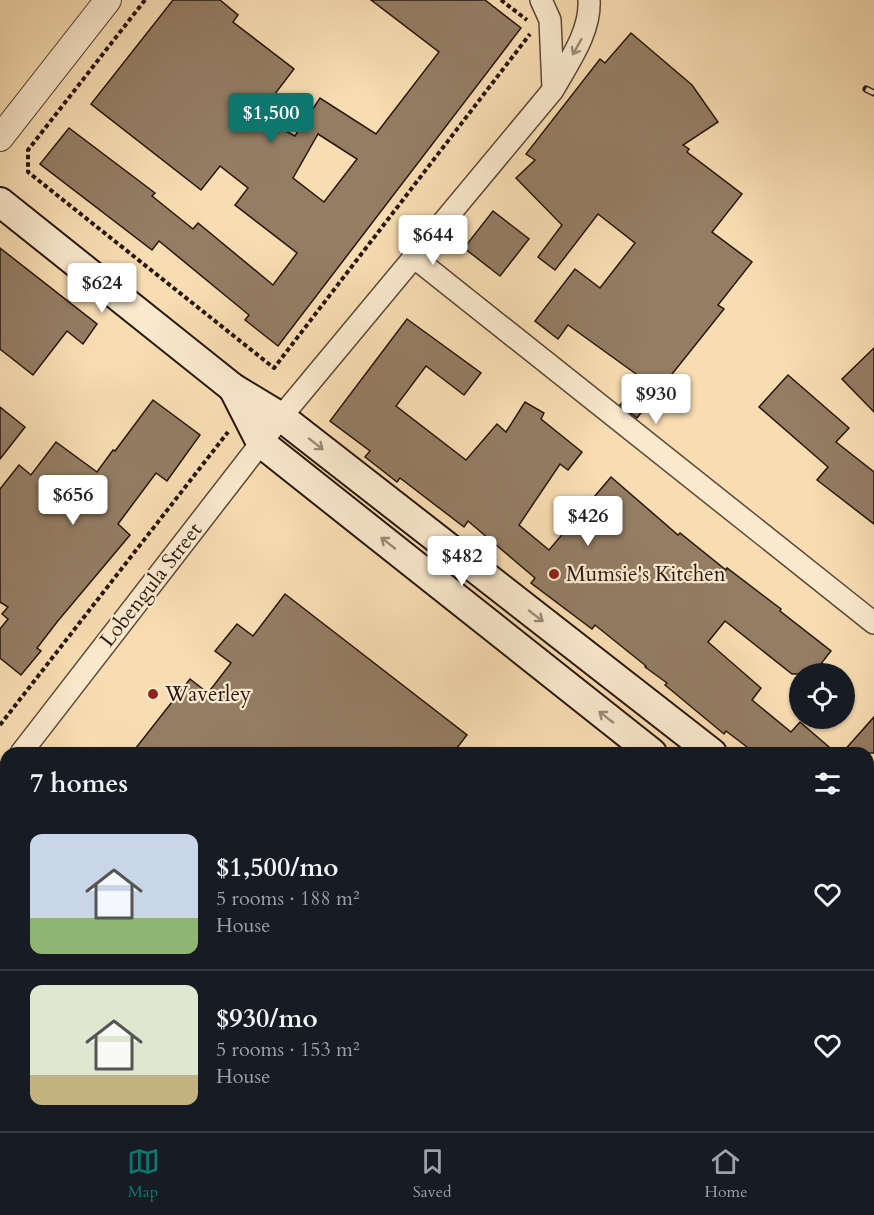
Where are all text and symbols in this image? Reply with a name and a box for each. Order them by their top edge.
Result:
one-way arrow [571,37,582,55]
pin: $1,500 [222,93,320,144]
text: $1,500 [242,99,300,126]
pin: $644 [397,215,469,266]
text: $644 [413,221,453,248]
pin: $624 [66,263,138,314]
text: $624 [82,269,122,296]
pin: $930 [620,374,692,425]
text: $930 [636,380,676,407]
one-way arrow [308,438,324,451]
pin: $656 [37,475,109,526]
text: $656 [53,481,93,508]
pin: $426 [552,496,624,547]
text: $426 [568,502,608,529]
street label: Lobengula Street [93,516,209,653]
pin: $482 [426,536,498,587]
one-way arrow [380,537,396,550]
text: $482 [442,542,482,569]
place label: Mumsie's Kitchen [566,560,726,589]
marker: Mumsie's Kitchen [547,567,561,581]
one-way arrow [528,609,544,622]
map controls [789,663,855,729]
button: locate [789,663,855,729]
place label: Waverley [164,680,251,709]
marker: Waverley [146,687,160,701]
one-way arrow [599,710,615,723]
text: 7 homes [30,766,128,801]
icon: filters [811,767,844,800]
text: $1,500/mo [216,850,339,885]
icon: home [78,858,150,930]
icon: heart [811,878,844,911]
text: 5 rooms · 188 m² [216,885,360,912]
text: House [216,912,270,939]
text: $930/mo [216,1001,318,1036]
icon: home [78,1009,150,1081]
icon: heart [811,1029,844,1062]
text: 5 rooms · 153 m² [216,1036,360,1063]
text: House [216,1063,270,1090]
tab: Map [127,1145,160,1203]
tab: Saved [413,1145,451,1203]
tab: Home [705,1145,747,1203]

